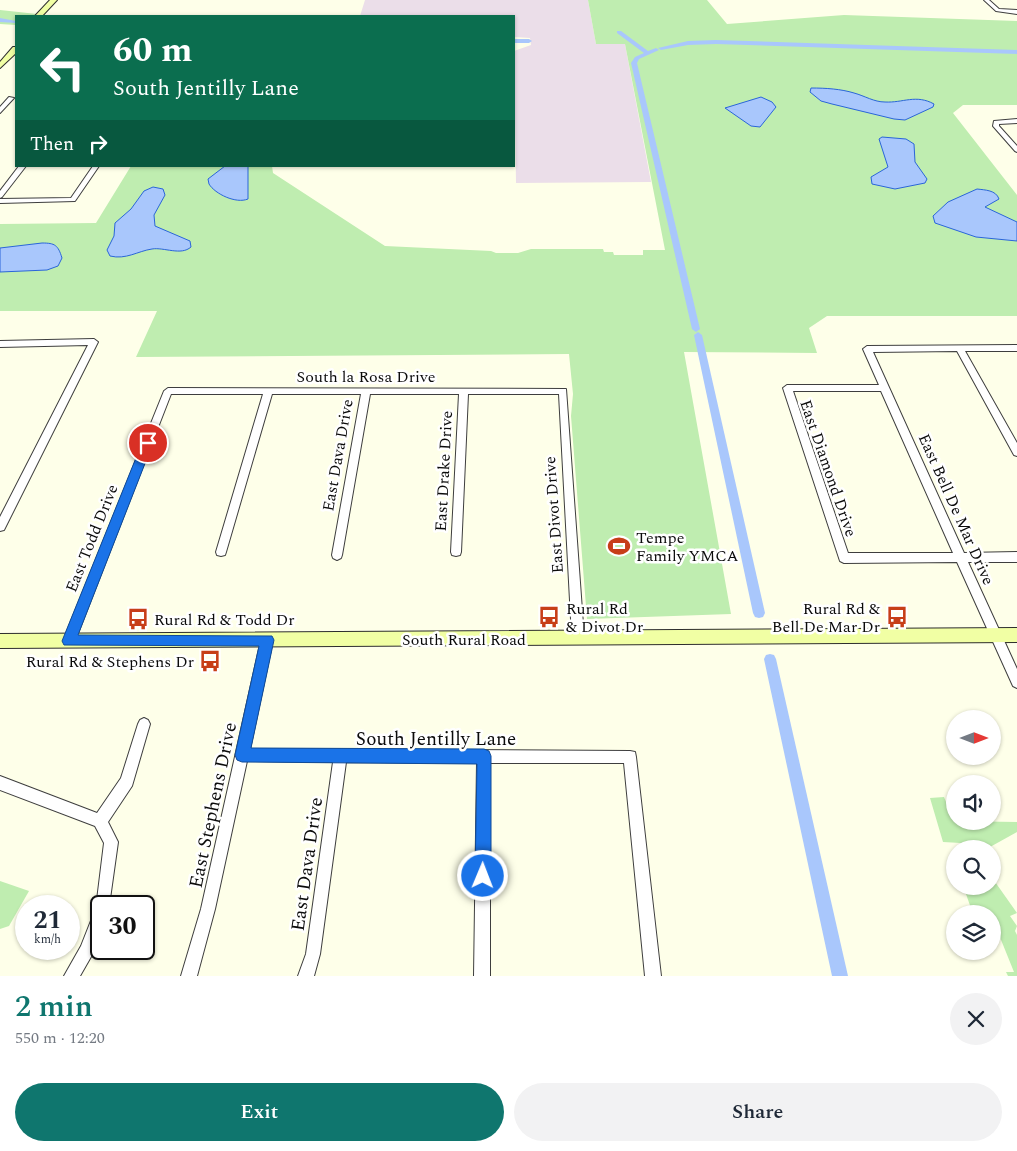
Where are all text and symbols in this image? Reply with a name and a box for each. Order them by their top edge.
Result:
text: 60 m [113,24,193,77]
icon: left [30,35,95,100]
text: South Jentilly Lane [113,72,299,105]
text: Then [30,130,74,159]
icon: right [84,130,112,158]
street label: South la Rosa Drive [296,365,436,389]
street label: East Diamond Drive [793,396,863,540]
street label: East Dava Drive [316,397,360,513]
street label: East Drake Drive [429,410,459,532]
pin [127,422,169,464]
icon: arrive [134,429,162,457]
street label: East Bell De Mar Drive [912,430,1000,589]
street label: East Divot Drive [538,456,570,574]
street label: East Todd Drive [59,481,124,596]
place label: Tempe Family YMCA [636,526,738,568]
sports icon: Tempe Family YMCA [606,533,632,559]
place label: Rural Rd & Divot Dr [566,597,643,639]
place label: Rural Rd & Bell De Mar Dr [772,597,881,639]
bus stop icon: Rural Rd & Divot Dr [536,604,562,630]
bus stop icon: Rural Rd & Bell De Mar Dr [884,604,910,630]
bus stop icon: Rural Rd & Todd Dr [125,606,151,632]
place label: Rural Rd & Todd Dr [154,608,295,632]
street label: South Rural Road [402,628,526,652]
bus stop icon: Rural Rd & Stephens Dr [197,648,223,674]
place label: Rural Rd & Stephens Dr [26,650,194,674]
north arrow [946,710,1001,765]
map controls [946,710,1001,960]
street label: East Stephens Drive [182,720,245,891]
street label: South Jentilly Lane [356,725,516,754]
button: sound [946,775,1001,830]
street label: East Dava Drive [284,795,331,933]
button: search [946,840,1001,895]
position arrow [456,849,508,901]
speed limit sign: 30 [90,895,155,960]
text: 21 [33,902,62,940]
button: layers [946,905,1001,960]
text: km/h [34,930,61,949]
text: 2 min [15,984,93,1030]
button: close [950,993,1002,1045]
text: 550 m · 12:20 [15,1026,105,1050]
button: Exit [15,1083,504,1141]
button: Share [514,1083,1002,1141]

